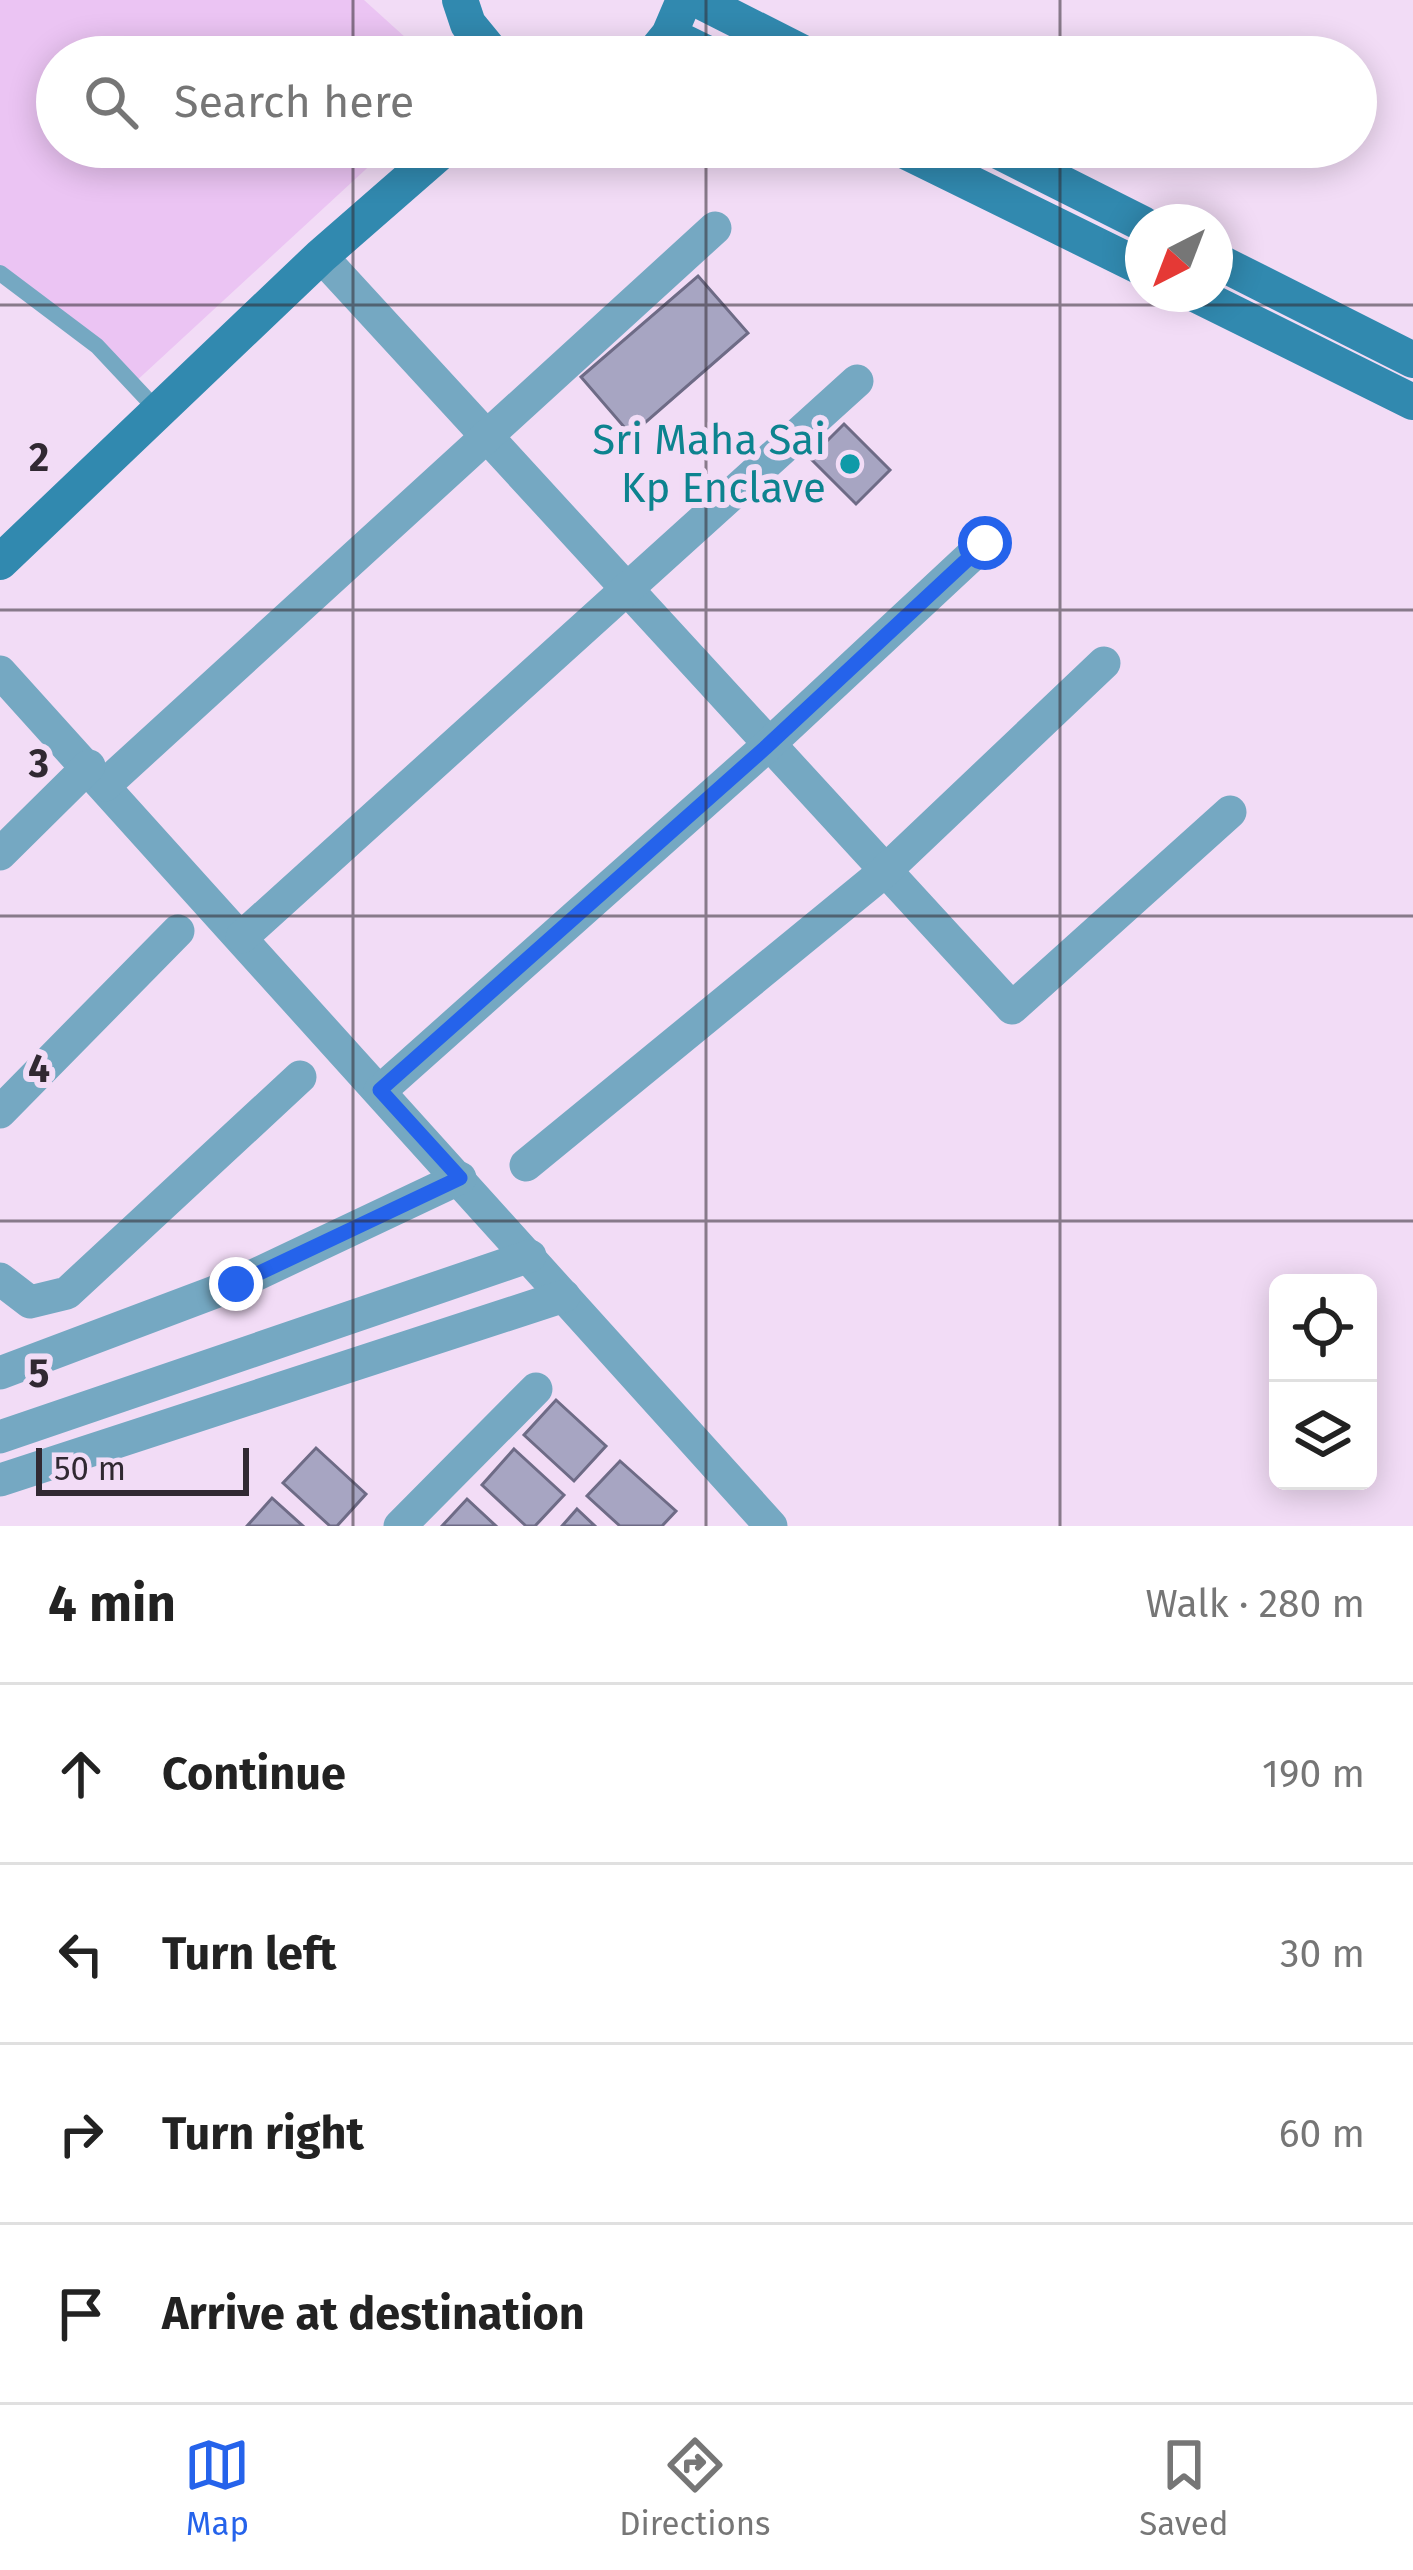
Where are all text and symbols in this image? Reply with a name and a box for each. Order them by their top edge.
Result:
search box [36,36,1377,168]
icon: search [78,69,144,135]
text: Search here [174,75,414,129]
north arrow [1125,204,1233,312]
place label: Sri Maha Sai Kp Enclave [592,415,826,513]
text: 2 [29,435,49,481]
marker: Sri Maha Sai Kp Enclave [837,451,863,477]
route start [958,516,1012,570]
text: 3 [28,741,49,787]
text: 4 [28,1046,50,1092]
route end [209,1257,263,1311]
map controls [1269,1274,1377,1490]
button: locate [1269,1274,1377,1382]
text: 5 [29,1351,49,1397]
button: layers [1269,1382,1377,1490]
scale bar [36,1442,249,1495]
text: 50 m [54,1449,126,1489]
text: 4 min [48,1573,176,1635]
text: Walk · 280 m [1145,1581,1365,1627]
icon: ahead [48,1741,114,1807]
text: Continue [162,1747,346,1801]
text: 190 m [1262,1751,1365,1797]
icon: left [48,1921,114,1987]
text: Turn left [162,1927,336,1981]
text: 30 m [1280,1931,1365,1977]
icon: right [48,2101,114,2167]
text: Turn right [162,2107,364,2161]
text: 60 m [1279,2111,1365,2157]
icon: arrive [48,2281,114,2347]
text: Arrive at destination [162,2287,585,2341]
tab: Map [184,2432,250,2544]
tab: Directions [619,2432,771,2544]
tab: Saved [1139,2432,1229,2544]

